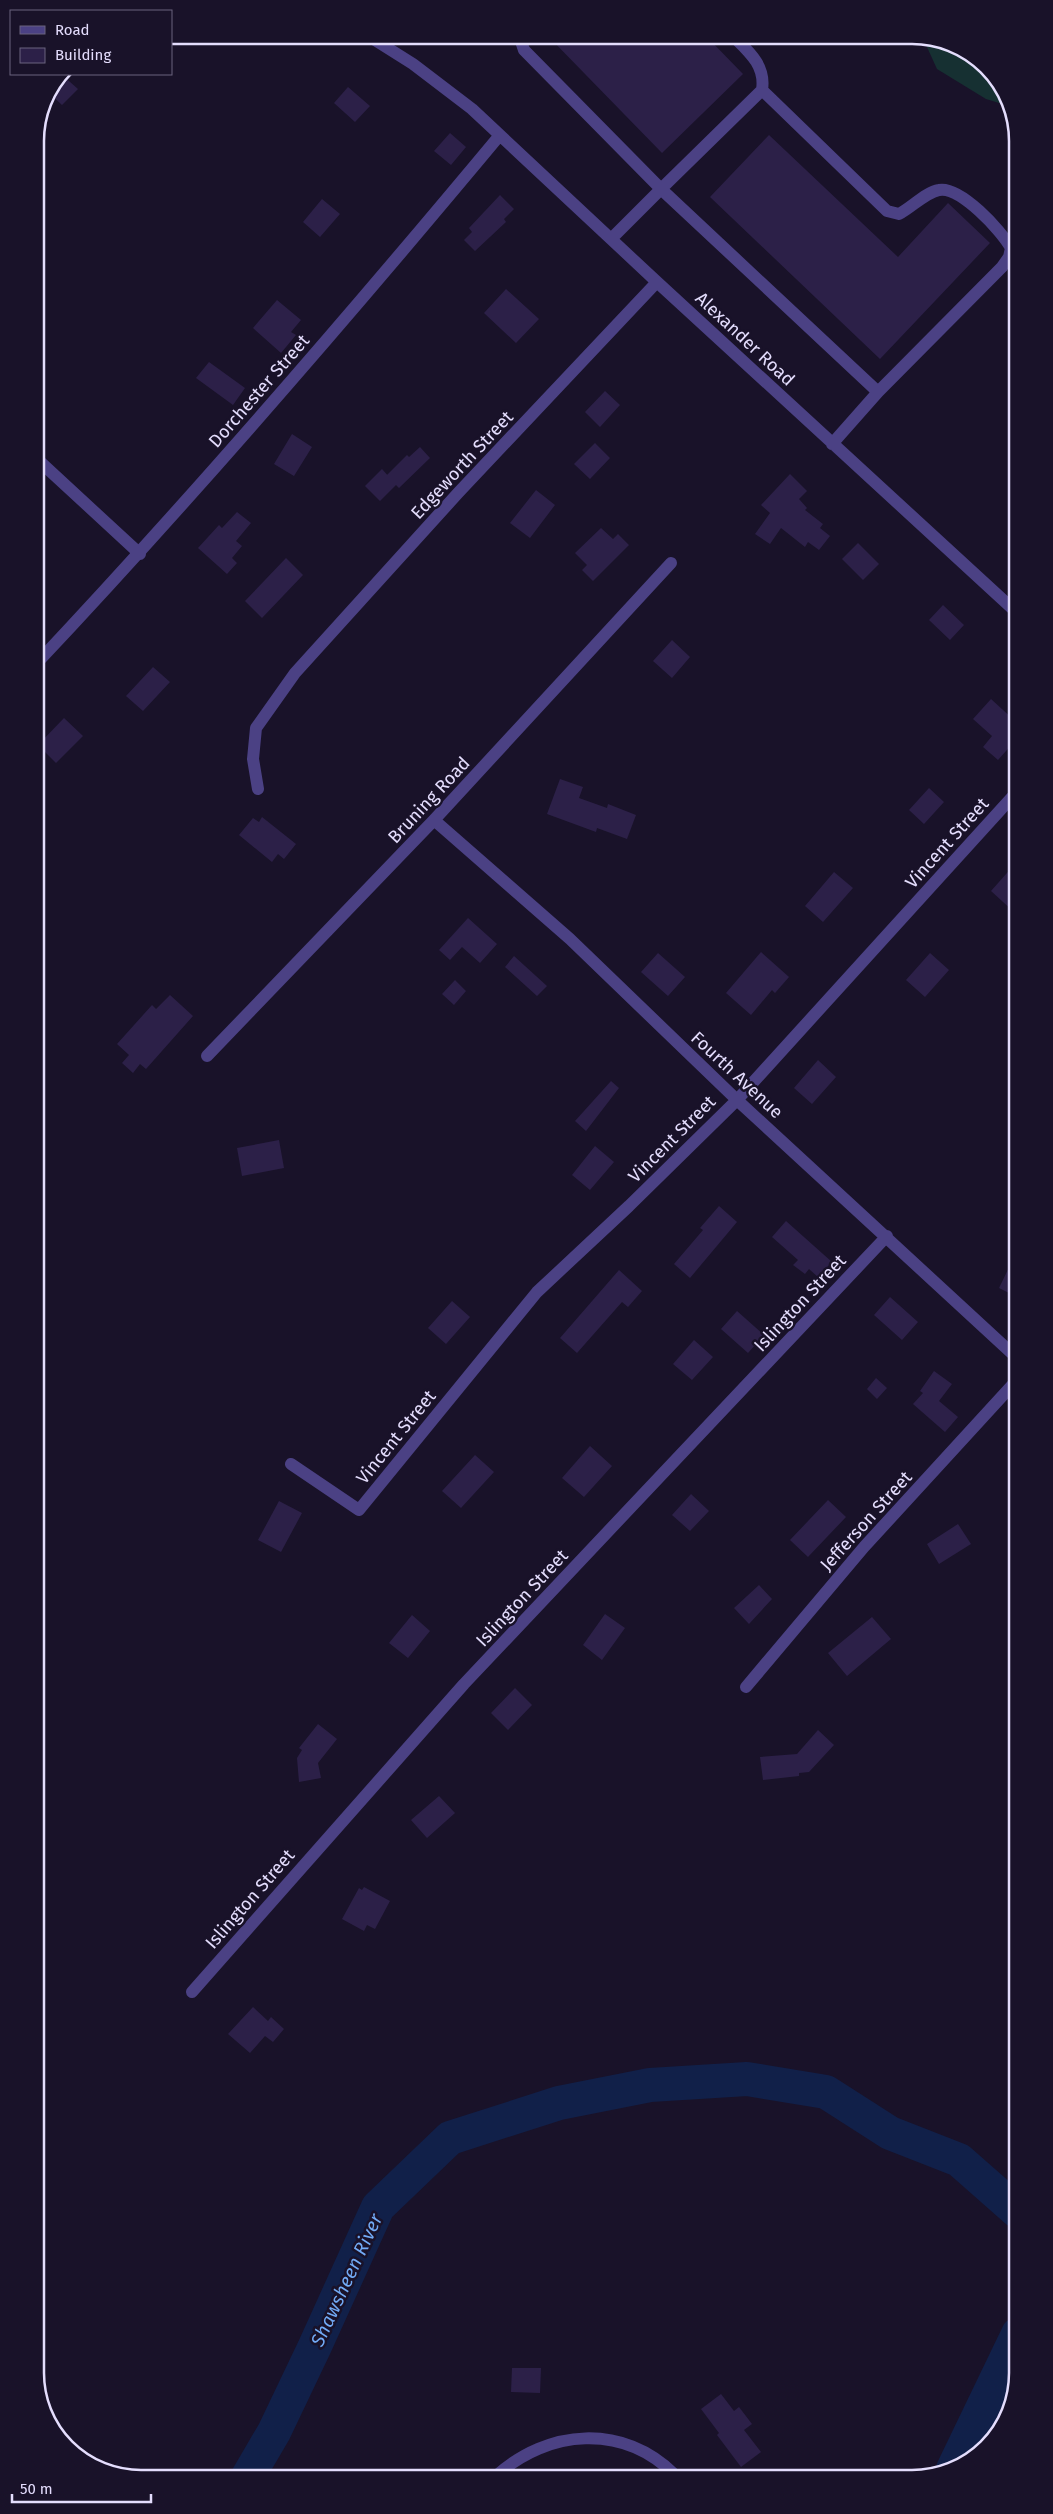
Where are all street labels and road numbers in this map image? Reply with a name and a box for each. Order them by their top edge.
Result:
street label: Alexander Road [691,287,799,391]
street label: Dorchester Street [204,330,314,452]
street label: Edgeworth Street [406,406,518,524]
street label: Bruning Road [383,752,475,848]
street label: Vincent Street [901,793,994,893]
street label: Fourth Avenue [686,1027,788,1123]
street label: Vincent Street [624,1090,721,1187]
street label: Islington Street [749,1249,851,1356]
street label: Vincent Street [351,1385,441,1488]
street label: Jefferson Street [815,1466,917,1575]
street label: Islington Street [471,1544,573,1651]
street label: Islington Street [201,1844,300,1953]

